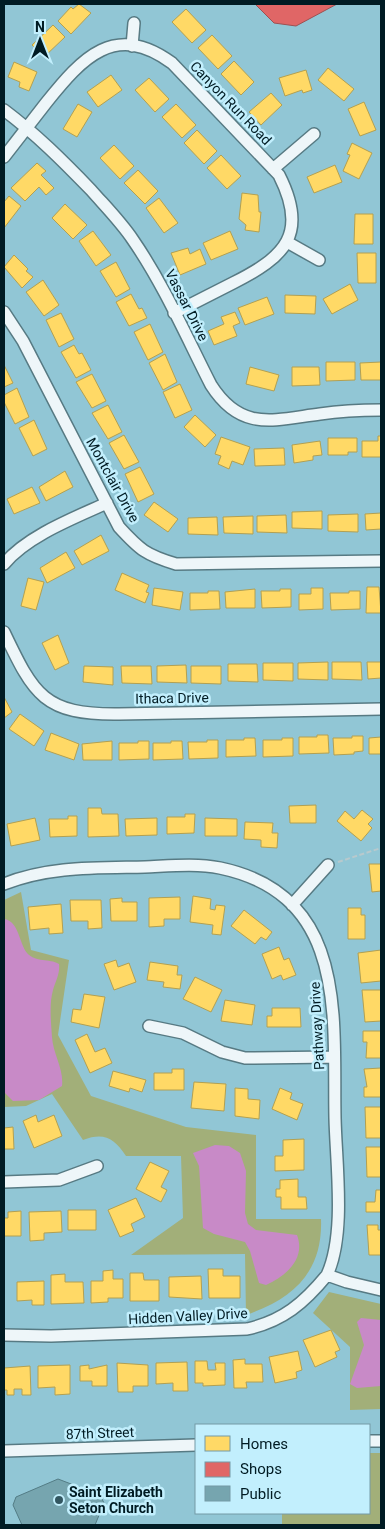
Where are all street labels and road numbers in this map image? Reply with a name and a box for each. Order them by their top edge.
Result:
street label: Canyon Run Road [187,58,275,148]
street label: Vassar Drive [162,267,212,343]
street label: Montclair Drive [83,435,143,525]
street label: Ithaca Drive [135,689,209,707]
street label: Pathway Drive [307,982,327,1070]
street label: Hidden Valley Drive [128,1305,248,1327]
street label: 87th Street [66,1424,135,1442]

